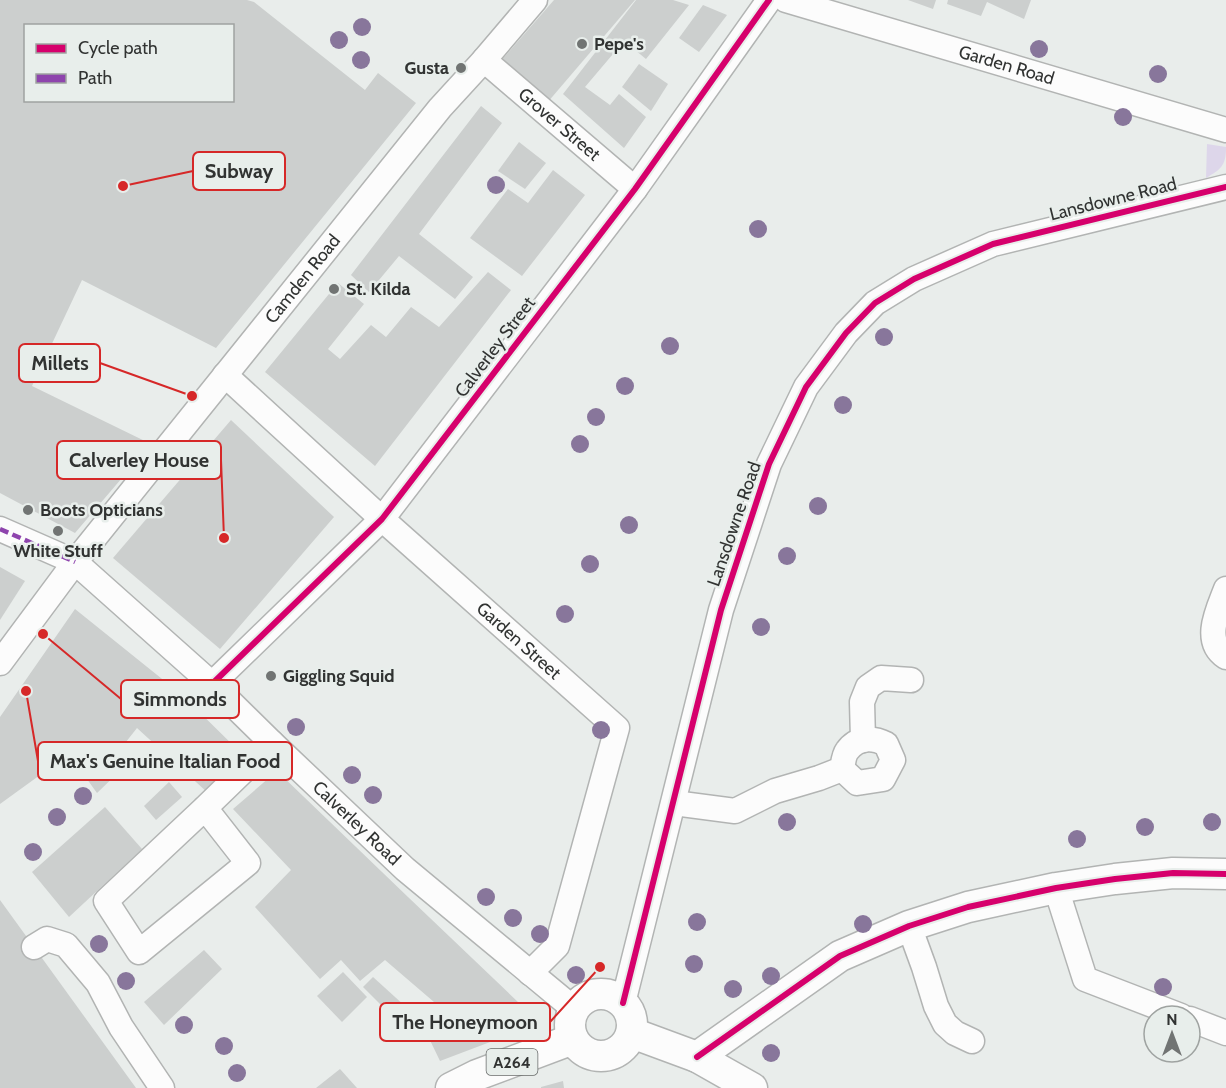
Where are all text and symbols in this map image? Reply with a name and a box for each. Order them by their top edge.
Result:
legend [24,24,234,102]
place label: Pepe's [594,33,644,55]
text: Cycle path [78,37,158,59]
marker: Pepe's [575,37,589,51]
street label: Garden Road [956,41,1057,90]
place label: Gusta [404,57,449,79]
marker: Gusta [454,61,468,75]
text: Path [78,67,112,89]
street label: Grover Street [514,83,605,166]
callout: Subway [193,152,285,190]
text: Subway [205,159,274,183]
street label: Lansdowne Road [1047,173,1179,225]
street label: Camden Road [260,230,345,328]
place label: St. Kilda [346,278,410,300]
marker: St. Kilda [327,282,341,296]
street label: Calverley Street [450,292,540,402]
callout: Millets [19,344,100,382]
text: Millets [31,351,89,375]
callout: Calverley House [57,441,221,479]
text: Calverley House [69,448,209,472]
street label: Lansdowne Road [702,459,766,589]
place label: Boots Opticians [40,499,163,521]
marker: Boots Opticians [21,503,35,517]
marker: White Stuff [51,524,65,538]
place label: White Stuff [13,540,103,562]
street label: Garden Street [472,597,566,684]
place label: Giggling Squid [283,665,395,687]
marker: Giggling Squid [264,669,278,683]
callout: Simmonds [121,680,239,718]
text: Simmonds [133,687,227,711]
callout: Max's Genuine Italian Food [38,742,292,780]
text: Max's Genuine Italian Food [50,749,280,773]
street label: Calverley Road [308,776,405,870]
callout: The Honeymoon [380,1003,550,1041]
north arrow [1142,1004,1202,1064]
text: The Honeymoon [392,1010,538,1034]
text: N [1166,1010,1178,1029]
road number: A264 [486,1049,538,1075]

